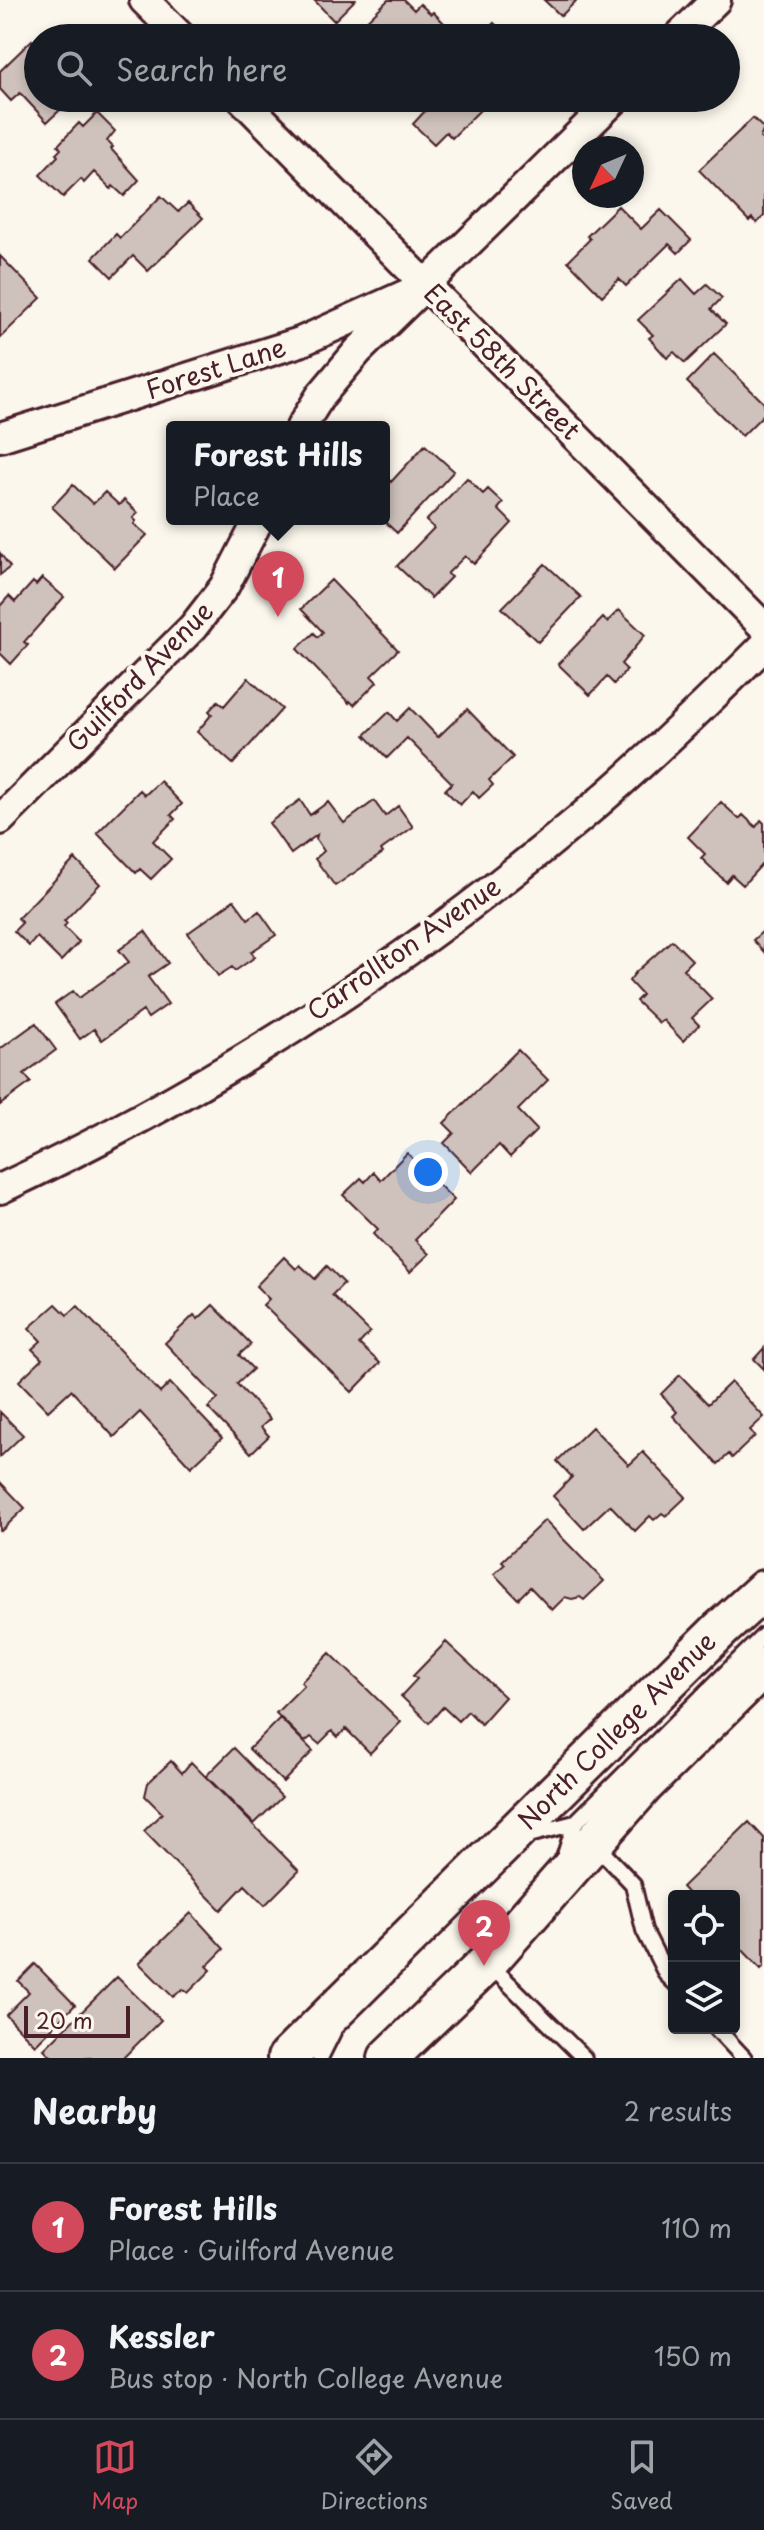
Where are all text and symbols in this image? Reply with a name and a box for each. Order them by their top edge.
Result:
search box [24,24,740,112]
icon: search [52,46,96,90]
text: Search here [116,46,288,91]
north arrow [572,136,644,208]
street label: East 58th Street [416,274,590,448]
street label: Forest Lane [140,327,291,409]
popup [166,421,390,525]
text: Forest Hills [193,431,363,476]
text: Place [193,476,260,515]
pin: 1 [252,551,304,617]
street label: Guilford Avenue [57,592,221,760]
street label: Carrollton Avenue [298,866,508,1029]
your location [408,1152,448,1192]
street label: North College Avenue [508,1622,724,1838]
map controls [668,1890,740,2034]
button: locate [668,1890,740,1962]
pin: 2 [458,1900,510,1966]
button: layers [668,1962,740,2034]
scale bar [24,2002,130,2038]
text: 20 m [36,2003,93,2036]
text: Nearby [32,2084,157,2136]
text: 2 results [624,2091,732,2130]
text: Forest Hills [108,2185,277,2230]
text: 1 [52,2208,64,2247]
text: 110 m [661,2208,732,2247]
text: Place · Guilford Avenue [108,2230,394,2269]
text: Kessler [108,2313,215,2358]
text: 2 [49,2336,67,2375]
text: 150 m [654,2336,732,2375]
text: Bus stop · North College Avenue [108,2358,503,2397]
tab: Map [91,2435,138,2516]
tab: Directions [321,2435,428,2516]
tab: Saved [610,2435,673,2516]

